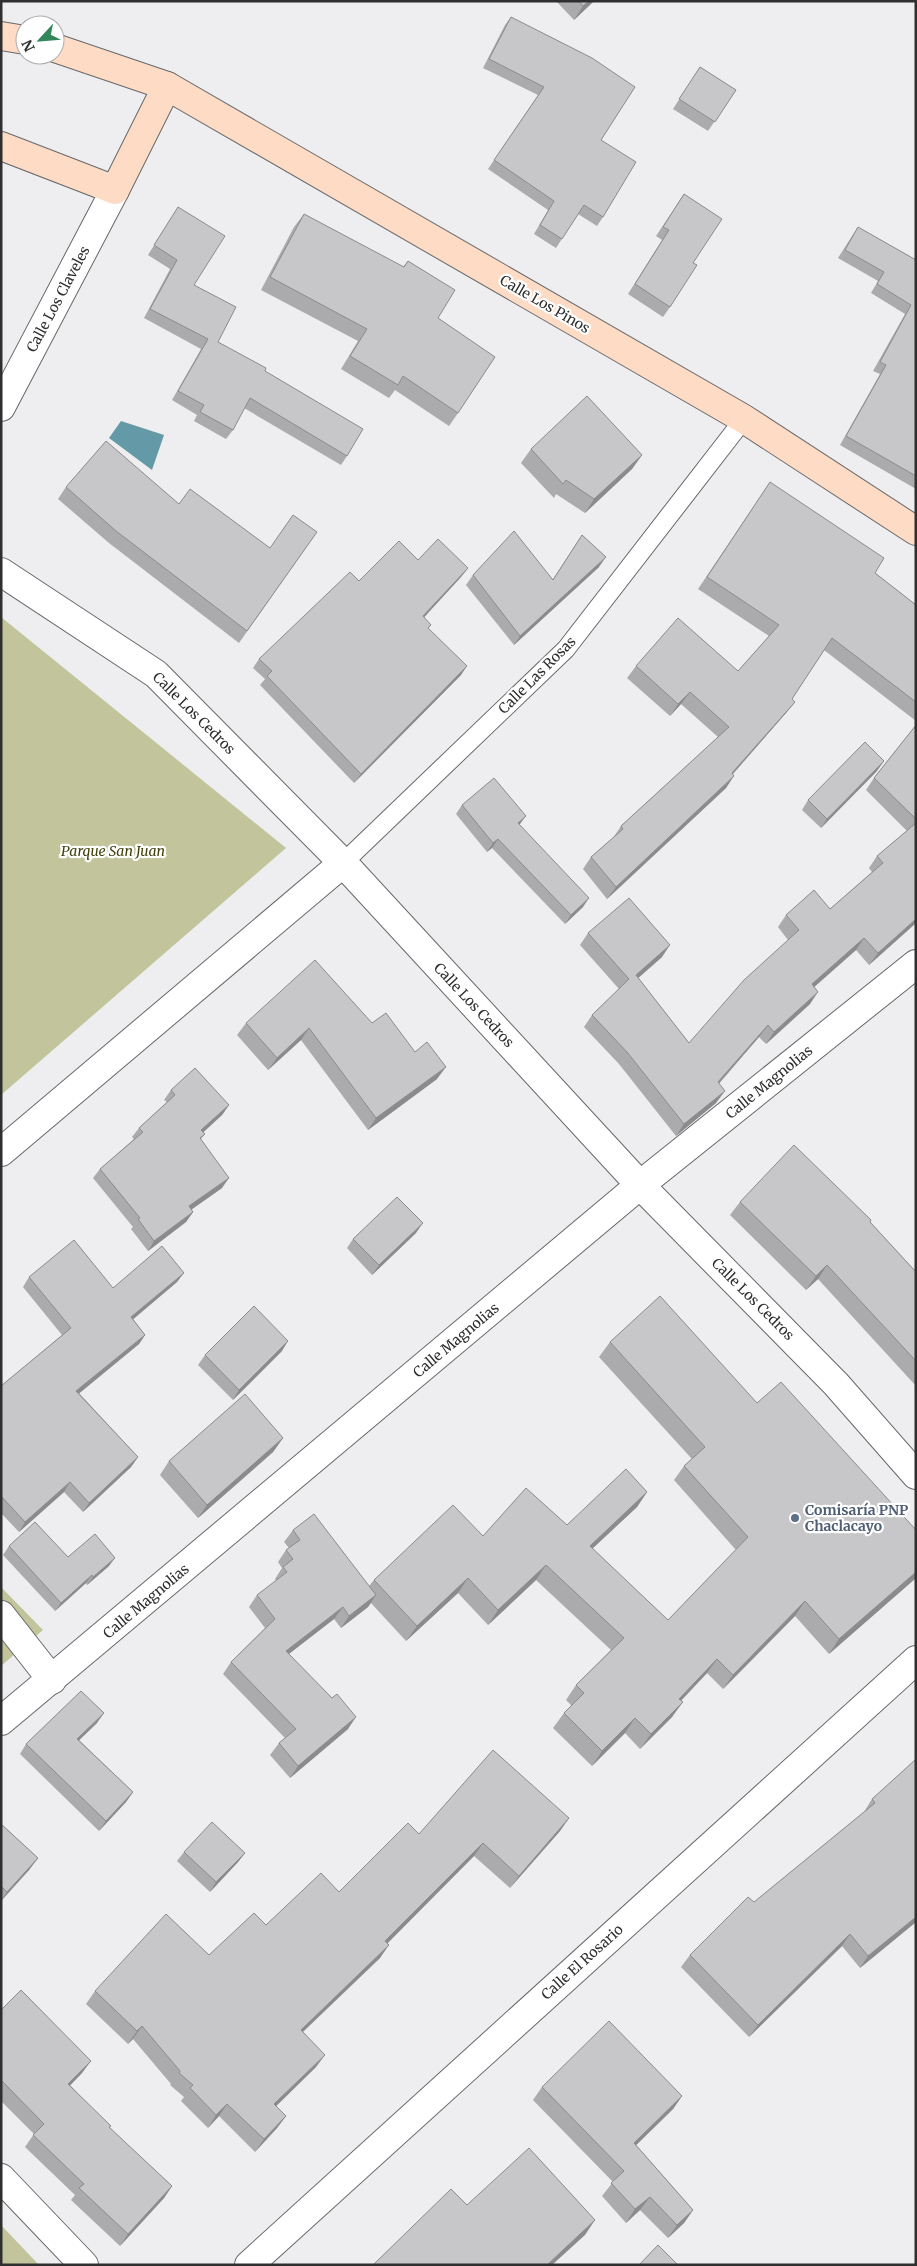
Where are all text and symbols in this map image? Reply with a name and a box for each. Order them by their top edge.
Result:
north arrow [15,15,65,65]
text: N [18,37,39,55]
street label: Calle Los Claveles [22,243,94,355]
street label: Calle Los Pinos [497,271,593,337]
street label: Calle Las Rosas [494,632,580,718]
street label: Calle Los Cedros [149,668,239,758]
park label: Parque San Juan [61,842,165,860]
street label: Calle Los Cedros [430,959,518,1051]
street label: Calle Magnolias [722,1041,816,1123]
street label: Calle Los Cedros [708,1254,798,1344]
street label: Calle Magnolias [409,1299,503,1381]
place label: Comisaría PNP Chaclacayo [805,1501,908,1535]
marker: Comisaría PNP Chaclacayo [789,1512,801,1524]
street label: Calle Magnolias [99,1560,193,1642]
street label: Calle El Rosario [537,1920,627,2004]

